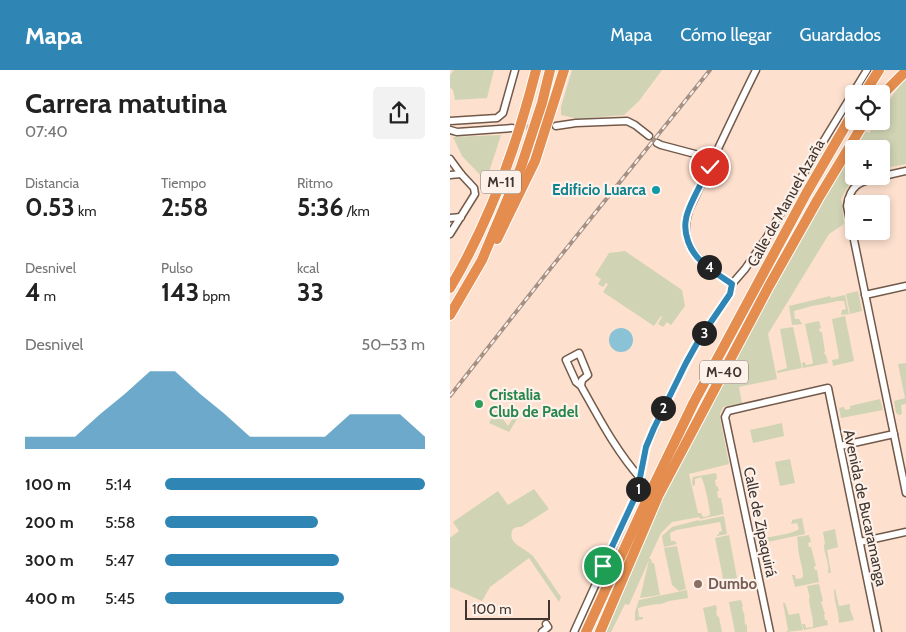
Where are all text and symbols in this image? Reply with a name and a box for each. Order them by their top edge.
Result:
text: Mapa [25,21,82,50]
text: Mapa [610,24,652,46]
text: Cómo llegar [680,24,772,46]
text: Guardados [800,24,881,46]
map controls [845,85,890,240]
button: locate [845,85,890,130]
text: Carrera matutina [25,86,227,120]
button: share [373,87,425,139]
text: 07:40 [25,122,68,141]
street label: Calle de Manuel Azaña [743,135,829,270]
button: + [845,140,890,185]
pin [689,146,731,188]
icon: check [696,153,724,181]
road number: M-11 [481,170,521,194]
text: Distancia [25,174,79,192]
text: Tiempo [161,174,206,192]
text: Ritmo [297,174,333,192]
place label: Edificio Luarca [552,181,647,199]
marker: Edificio Luarca [650,184,662,196]
text: 0.53 [25,192,75,222]
text: 2:58 [161,192,208,222]
text: 5:36 [297,192,344,222]
button: − [845,195,890,240]
text: km [75,202,97,220]
text: /km [344,202,370,220]
pin: 4 [696,254,722,280]
text: 4 [705,258,714,276]
text: Desnivel [25,259,76,277]
text: Pulso [161,259,193,277]
text: kcal [297,259,319,277]
text: 4 [25,277,41,307]
text: 143 [161,277,199,307]
text: 33 [297,277,324,307]
text: m [41,287,56,305]
text: bpm [199,287,230,305]
pin: 3 [692,320,716,346]
text: 3 [701,324,708,342]
text: Desnivel [25,335,83,354]
text: 50–53 m [362,335,425,354]
road number: M-40 [700,360,748,384]
place label: Cristalia Club de Padel [489,386,578,421]
pin: 2 [650,396,676,420]
marker: Cristalia Club de Padel [473,398,485,410]
text: 2 [660,399,667,417]
street label: Avenida de Bucaramanga [840,428,891,589]
street label: Calle de Zipaquirá [740,465,781,579]
text: 100 m [25,475,71,494]
text: 5:14 [105,475,131,494]
pin: 1 [626,476,650,502]
text: 1 [636,480,641,498]
text: 200 m [25,513,74,532]
text: 5:58 [105,513,135,532]
pin [582,545,624,587]
text: 300 m [25,551,74,570]
text: 5:47 [105,551,134,570]
icon: arrive [589,552,617,580]
place label: Dumbo [708,575,758,593]
marker: Dumbo [692,578,704,590]
text: 400 m [25,589,75,608]
text: 5:45 [105,589,135,608]
scale bar [465,597,550,620]
text: 100 m [472,600,512,618]

